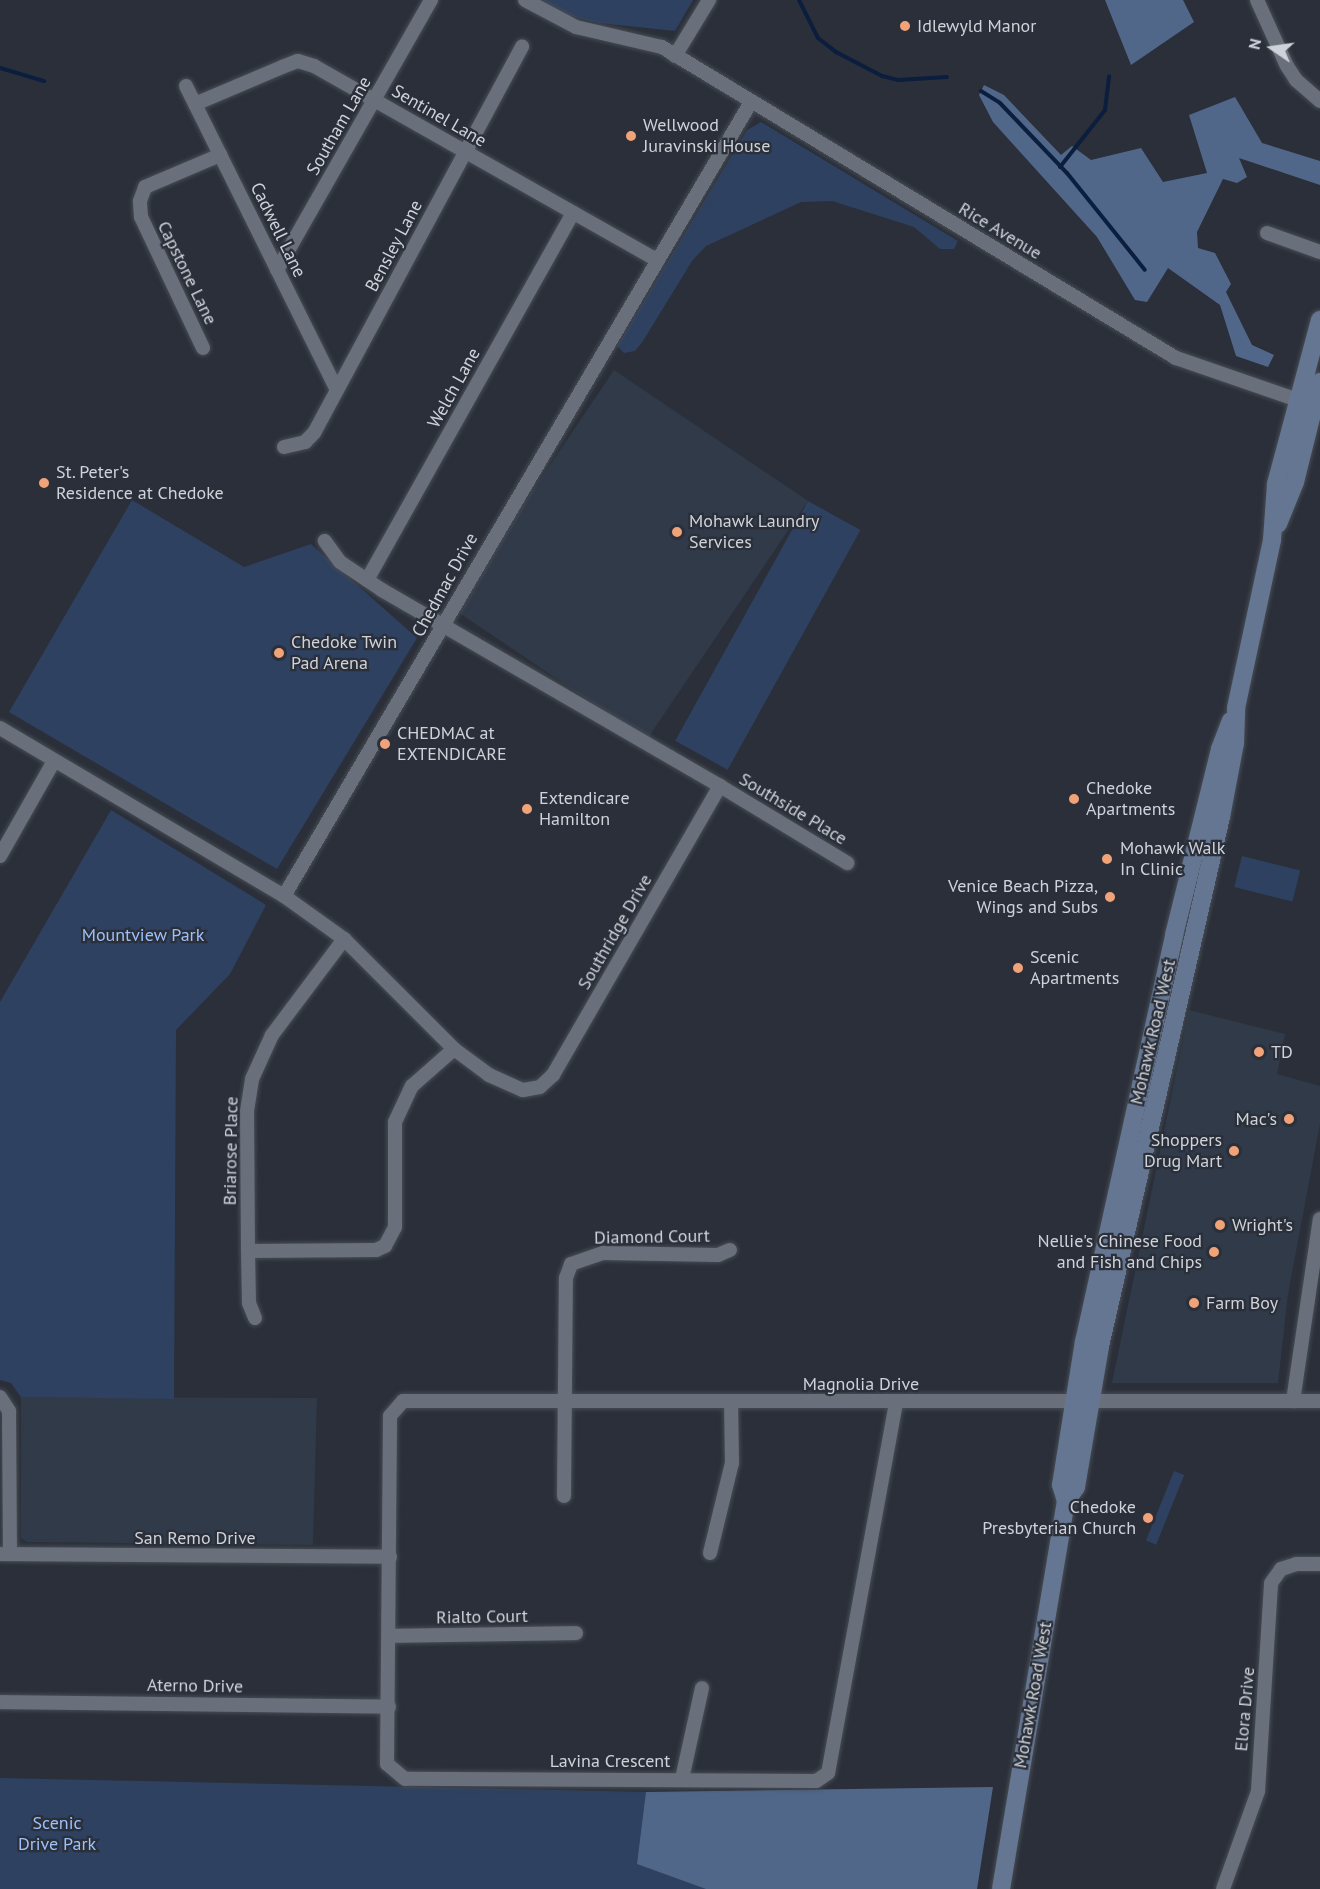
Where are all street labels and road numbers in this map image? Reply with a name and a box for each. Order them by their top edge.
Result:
street label: Southam Lane [302,73,376,179]
street label: Sentinel Lane [388,80,490,152]
street label: Cadwell Lane [246,179,310,281]
street label: Bensley Lane [361,196,427,296]
street label: Rice Avenue [954,198,1046,264]
street label: Capstone Lane [153,218,221,328]
street label: Welch Lane [423,344,485,432]
street label: Chedmac Drive [407,529,483,641]
street label: Southside Place [735,768,851,850]
street label: Southridge Drive [573,871,657,993]
street label: Mohawk Road West [1126,957,1180,1107]
street label: Briarose Place [219,1096,243,1206]
street label: Diamond Court [594,1225,710,1249]
street label: Magnolia Drive [803,1373,919,1395]
street label: San Remo Drive [134,1527,256,1549]
street label: Rialto Court [436,1605,528,1629]
street label: Mohawk Road West [1009,1620,1057,1770]
street label: Elora Drive [1231,1666,1259,1752]
street label: Aterno Drive [147,1674,243,1698]
street label: Lavina Crescent [550,1750,670,1772]

